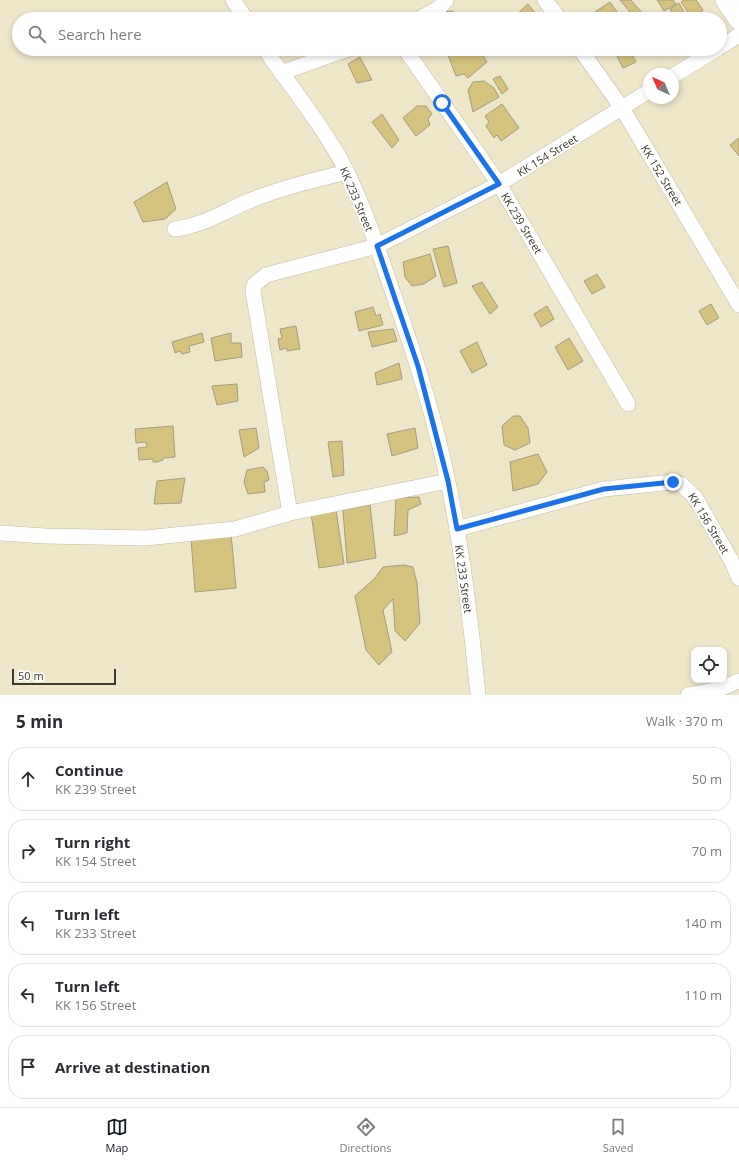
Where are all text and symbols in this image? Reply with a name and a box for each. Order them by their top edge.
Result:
search box [12,12,727,56]
icon: search [26,23,48,45]
text: Search here [58,24,142,44]
north arrow [643,68,679,104]
route start [433,94,451,112]
street label: KK 154 Street [514,130,580,180]
street label: KK 152 Street [638,142,686,208]
street label: KK 233 Street [337,164,377,234]
street label: KK 239 Street [498,190,546,256]
route end [664,473,682,491]
street label: KK 156 Street [685,490,733,556]
street label: KK 233 Street [452,544,476,614]
map controls [691,647,727,683]
button: locate [691,647,727,683]
scale bar [12,667,116,686]
text: 50 m [18,668,44,683]
text: 5 min [16,710,63,733]
text: Walk · 370 m [646,712,723,730]
text: Continue [55,760,123,780]
icon: ahead [17,768,39,790]
text: 50 m [692,770,722,788]
text: KK 239 Street [55,780,136,798]
text: Turn right [55,832,130,852]
icon: right [17,840,39,862]
text: 70 m [692,842,722,860]
text: KK 154 Street [55,852,136,870]
text: Turn left [55,904,120,924]
icon: left [17,912,39,934]
text: 140 m [684,914,722,932]
text: KK 233 Street [55,924,136,942]
text: Turn left [55,976,120,996]
icon: left [17,984,39,1006]
text: 110 m [684,986,722,1004]
text: KK 156 Street [55,996,136,1014]
icon: arrive [17,1056,39,1078]
text: Arrive at destination [55,1057,210,1077]
tab: Map [106,1116,128,1155]
tab: Directions [340,1116,392,1155]
tab: Saved [603,1116,633,1155]

